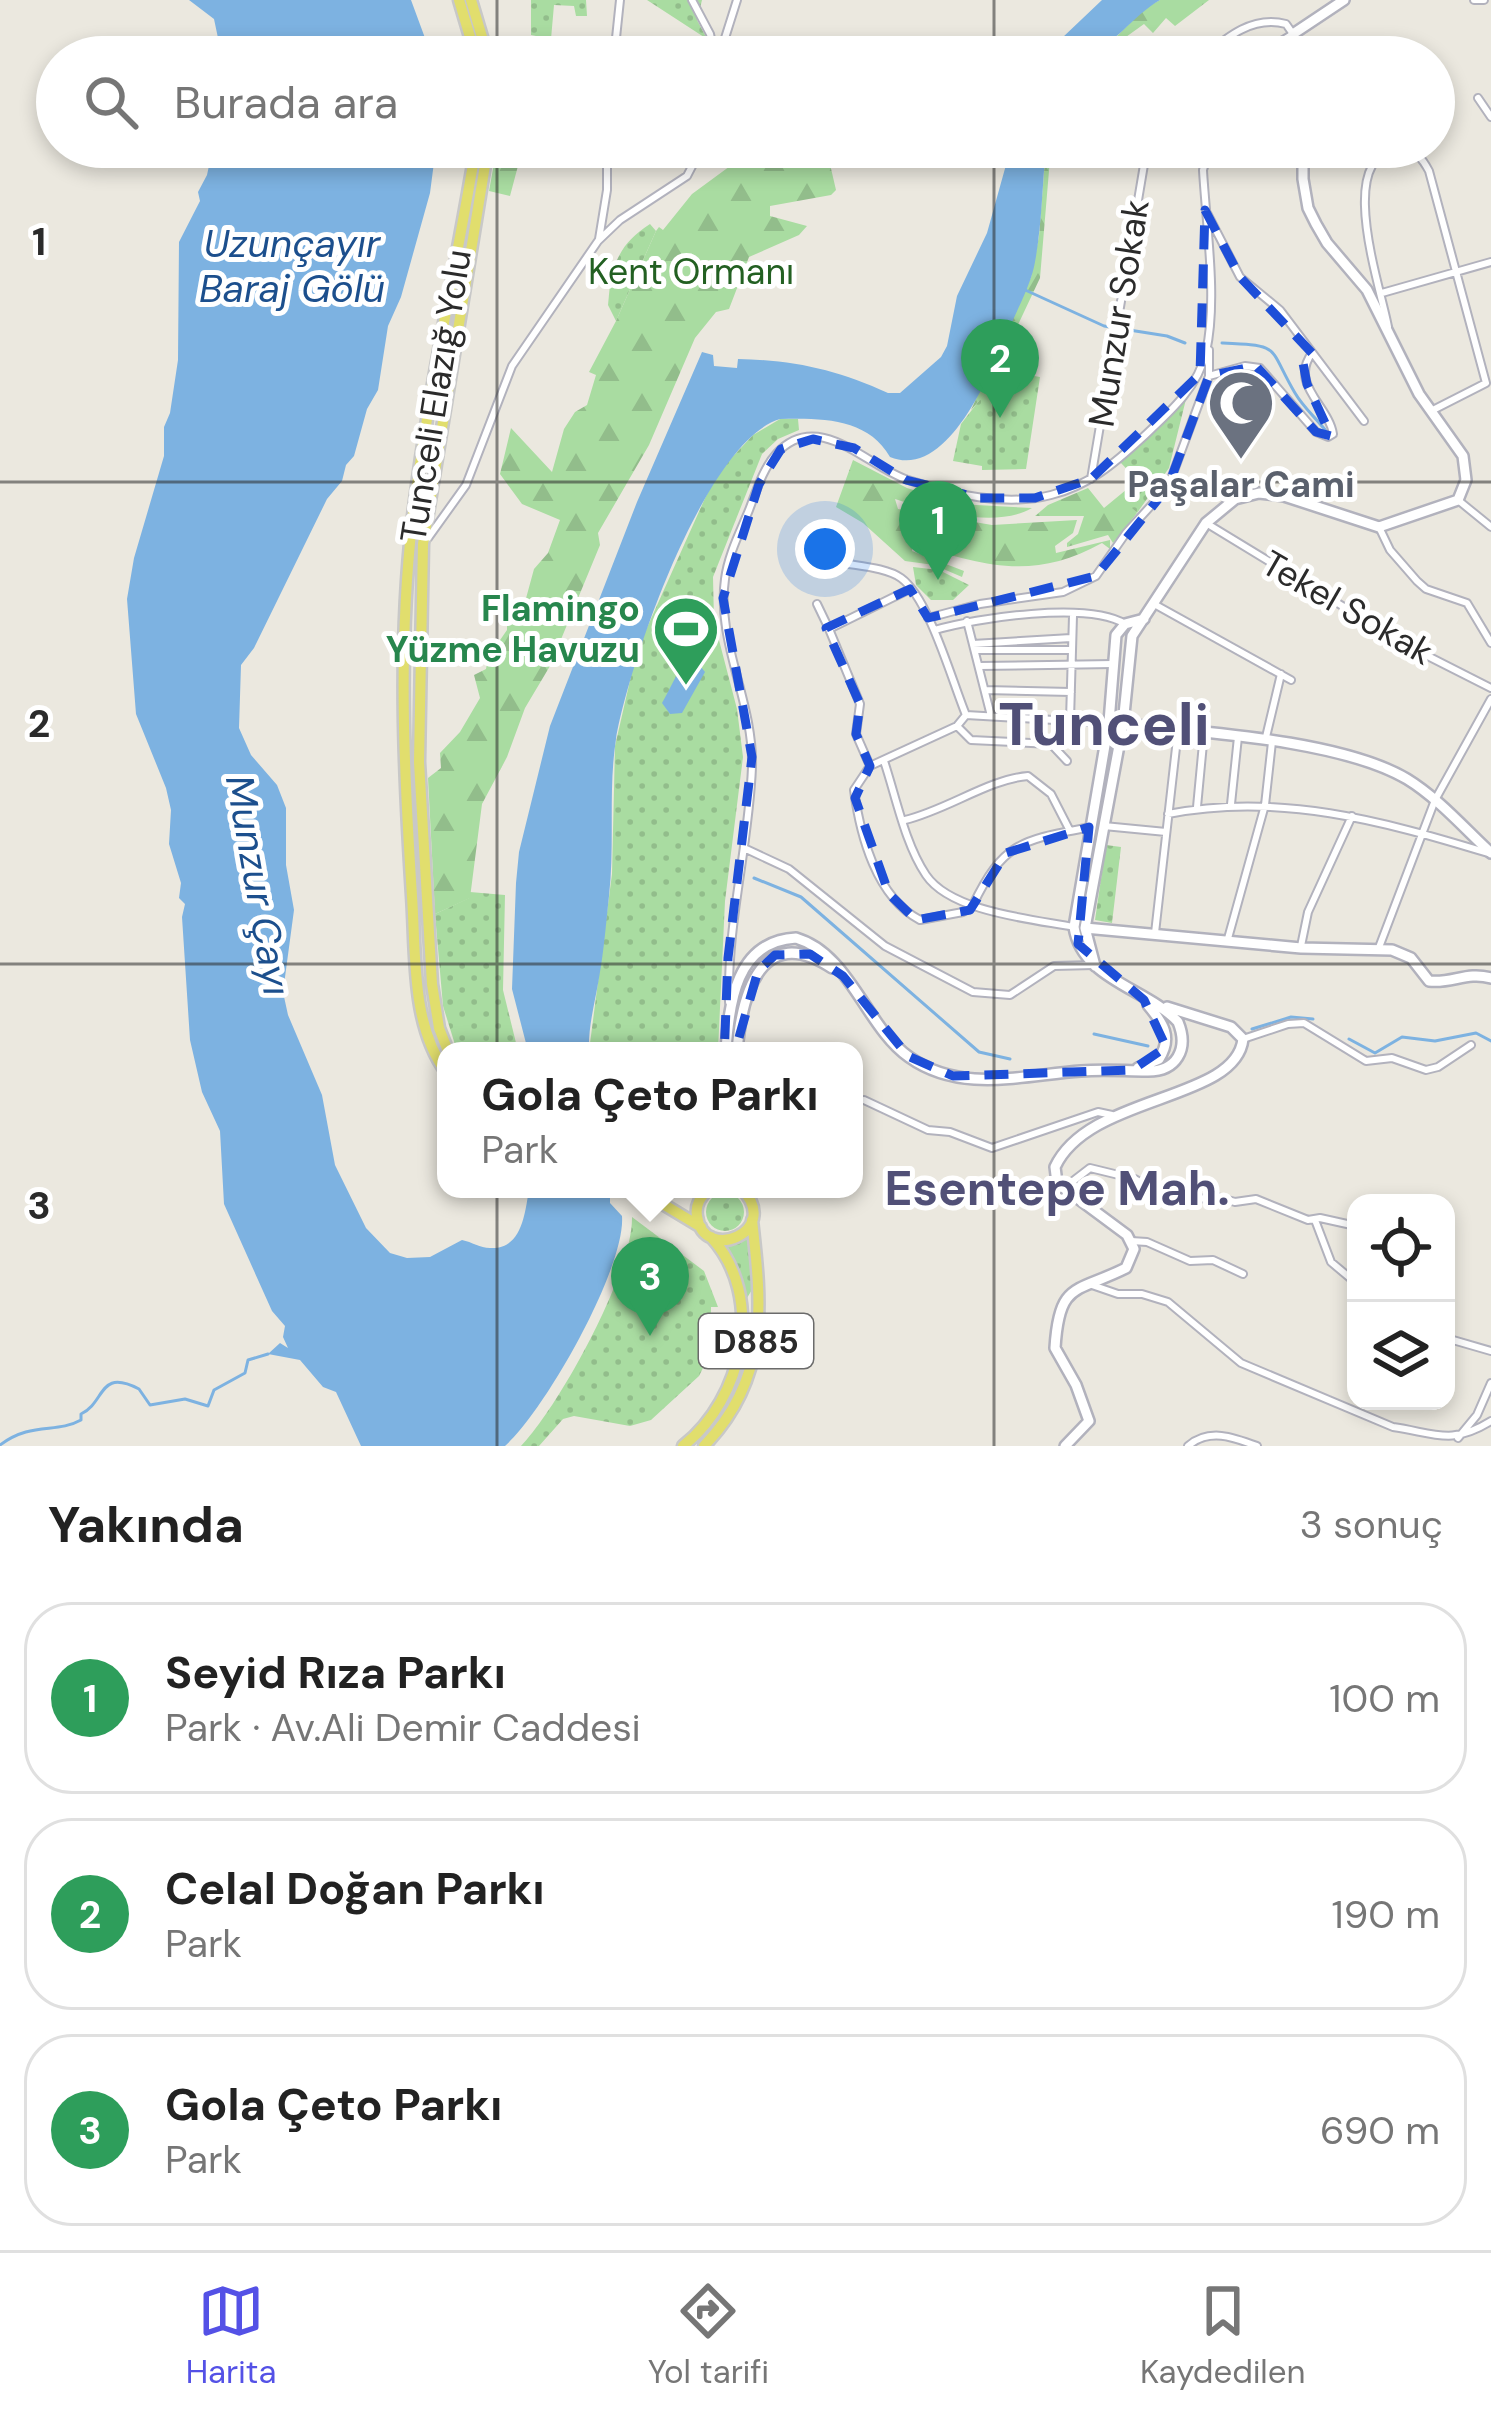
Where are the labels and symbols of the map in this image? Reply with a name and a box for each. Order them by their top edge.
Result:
street label: Munzur Sokak [1077,196,1160,430]
text: 1 [32,216,46,267]
water label: Uzunçayır Baraj Gölü [199,218,385,314]
street label: Tunceli Elazığ Yolu [389,246,482,546]
park label: Kent Ormanı [588,248,794,295]
pin: 2 [961,319,1039,418]
mosque icon: Paşalar Cami [1206,368,1276,462]
place label: Paşalar Cami [1127,461,1355,508]
pin: 1 [899,481,977,580]
your location [795,519,855,579]
street label: Tekel Sokak [1254,540,1442,675]
place label: Flamingo Yüzme Havuzu [386,585,640,673]
sports icon: Flamingo Yüzme Havuzu [651,594,721,688]
district label: Tunceli [998,685,1210,764]
text: 2 [28,698,50,749]
water label: Munzur Çayı [214,771,303,999]
district label: Esentepe Mah. [884,1157,1230,1220]
text: 3 [27,1180,51,1231]
pin: 3 [611,1237,689,1336]
road number: D885 [699,1314,813,1368]

